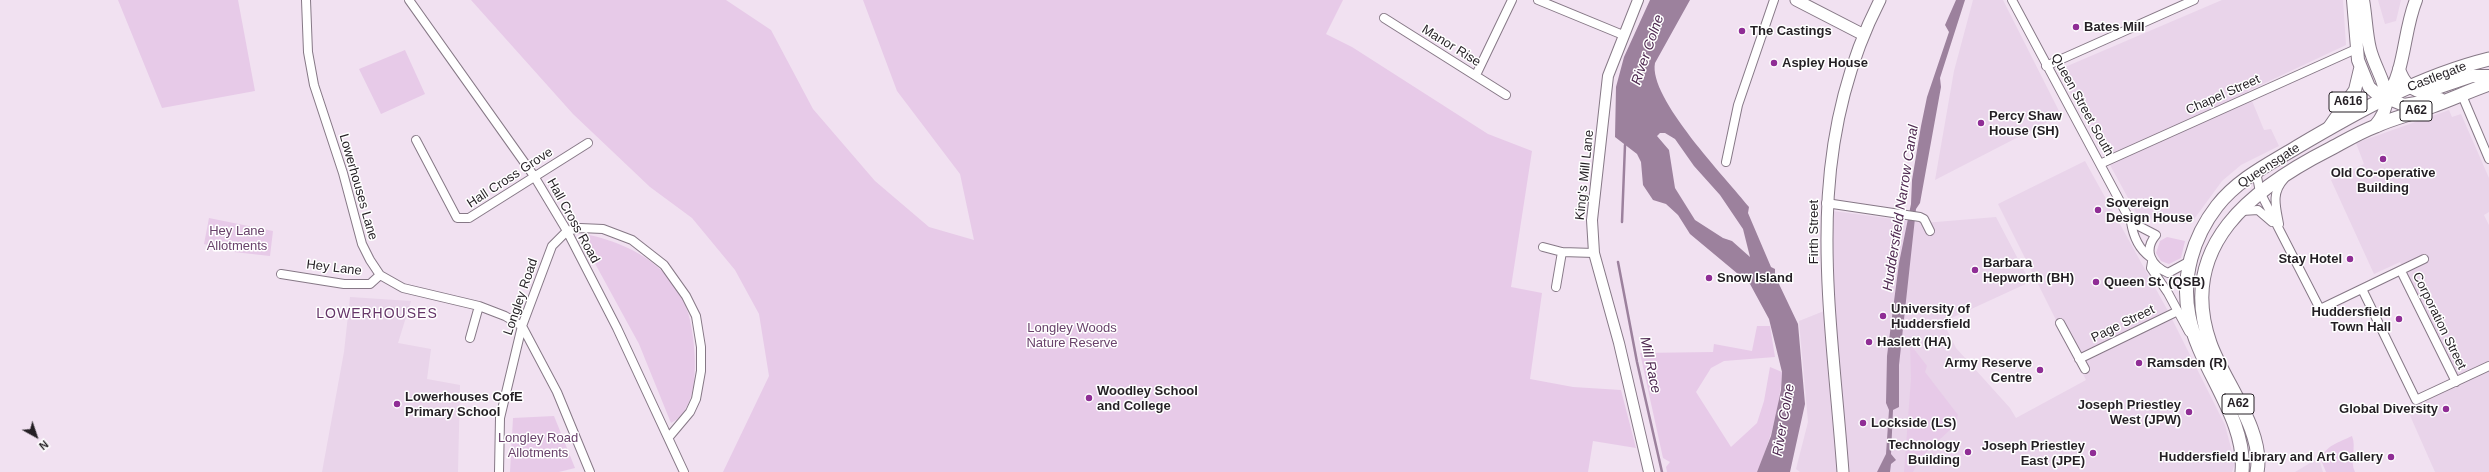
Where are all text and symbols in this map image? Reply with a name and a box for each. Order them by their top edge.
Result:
water label: River Colne [1628,13,1668,87]
place label: Bates Mill [2084,19,2145,35]
street label: Manor Rise [1419,22,1483,70]
marker: Bates Mill [2071,22,2081,32]
place label: The Castings [1750,23,1832,39]
marker: The Castings [1737,26,1747,36]
street label: Queen Street South [2047,51,2117,159]
place label: Aspley House [1782,55,1868,71]
marker: Aspley House [1769,58,1779,68]
street label: Castlegate [2405,59,2469,95]
street label: Chapel Street [2184,72,2262,118]
road number: A616 [2329,92,2367,112]
road number: A62 [2400,101,2432,121]
place label: Percy Shaw House (SH) [1989,108,2062,139]
marker: Percy Shaw House (SH) [1976,118,1986,128]
water label: Huddersfield Narrow Canal [1880,124,1922,292]
street label: King's Mill Lane [1573,129,1597,221]
street label: Lowerhouses Lane [335,132,381,242]
street label: Queensgate [2235,140,2303,192]
street label: Hall Cross Grove [464,145,556,211]
marker: Old Co-operative Building [2378,154,2388,164]
place label: Old Co-operative Building [2331,165,2435,196]
street label: Hall Cross Road [543,176,603,266]
place label: Sovereign Design House [2106,195,2193,226]
street label: Firth Street [1806,200,1822,264]
marker: Sovereign Design House [2093,205,2103,215]
park label: Hey Lane Allotments [207,223,267,254]
place label: Stay Hotel [2278,251,2342,267]
marker: Stay Hotel [2345,254,2355,264]
place label: Barbara Hepworth (BH) [1983,255,2074,286]
street label: Hey Lane [305,257,363,279]
street label: Longley Road [501,257,541,337]
marker: Barbara Hepworth (BH) [1970,265,1980,275]
place label: Snow Island [1717,270,1793,286]
street label: Corporation Street [2409,270,2469,372]
marker: Snow Island [1704,273,1714,283]
place label: Queen St. (QSB) [2104,274,2205,290]
marker: Queen St. (QSB) [2091,277,2101,287]
place label: University of Huddersfield [1891,301,1970,332]
street label: Page Street [2089,302,2157,346]
place label: Huddersfield Town Hall [2312,304,2391,335]
district label: LOWERHOUSES [316,306,438,322]
marker: University of Huddersfield [1878,311,1888,321]
marker: Huddersfield Town Hall [2394,314,2404,324]
park label: Longley Woods Nature Reserve [1026,320,1118,351]
place label: Haslett (HA) [1877,334,1951,350]
water label: Mill Race [1636,335,1664,395]
marker: Haslett (HA) [1864,337,1874,347]
place label: Army Reserve Centre [1945,355,2032,386]
place label: Ramsden (R) [2147,355,2227,371]
marker: Ramsden (R) [2134,358,2144,368]
marker: Army Reserve Centre [2035,365,2045,375]
place label: Woodley School and College [1097,383,1198,414]
water label: River Colne [1769,383,1799,457]
place label: Lowerhouses CofE Primary School [405,389,523,420]
marker: Woodley School and College [1084,393,1094,403]
road number: A62 [2222,394,2254,414]
place label: Joseph Priestley West (JPW) [2078,397,2181,428]
marker: Lowerhouses CofE Primary School [392,399,402,409]
place label: Global Diversity [2339,401,2438,417]
marker: Global Diversity [2441,404,2451,414]
marker: Joseph Priestley West (JPW) [2184,407,2194,417]
place label: Lockside (LS) [1871,415,1956,431]
north arrow [16,416,56,456]
marker: Lockside (LS) [1858,418,1868,428]
park label: Longley Road Allotments [498,430,578,461]
place label: Technology Building [1888,437,1960,468]
text: N [37,438,51,452]
place label: Joseph Priestley East (JPE) [1982,438,2085,469]
marker: Technology Building [1963,447,1973,457]
marker: Joseph Priestley East (JPE) [2088,448,2098,458]
place label: Huddersfield Library and Art Gallery [2159,449,2383,465]
marker: Huddersfield Library and Art Gallery [2386,452,2396,462]

